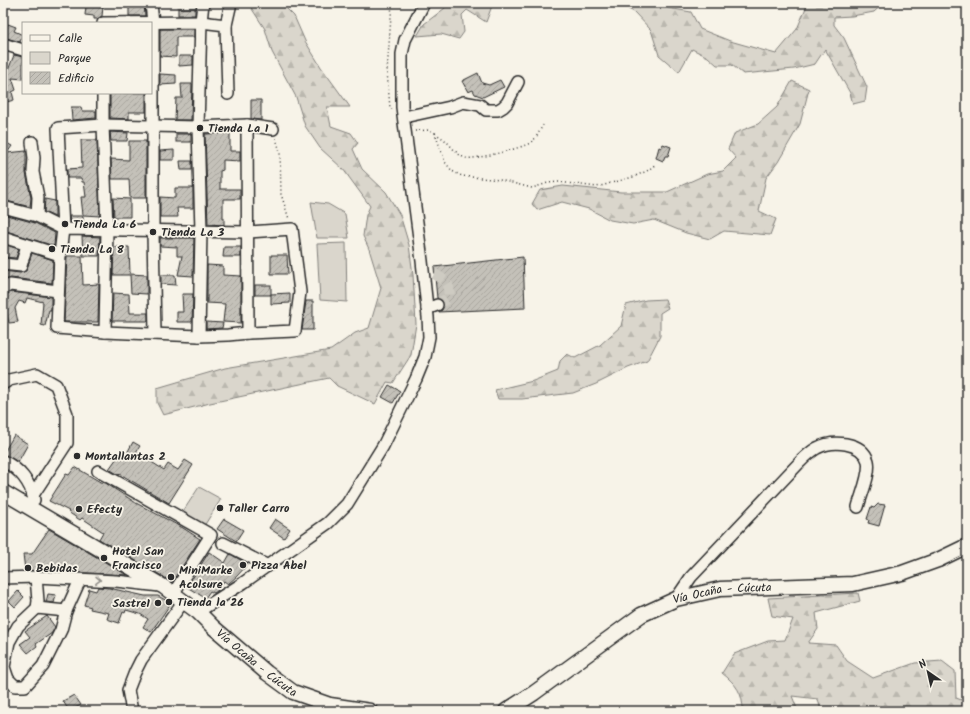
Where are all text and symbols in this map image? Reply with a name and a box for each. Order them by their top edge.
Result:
legend [22,22,152,94]
text: Calle [58,29,83,48]
text: Parque [58,49,92,68]
text: Edificio [58,69,94,88]
place label: Tienda La 1 [208,119,269,138]
marker: Tienda La 1 [195,123,205,133]
place label: Tienda La 6 [73,215,137,234]
marker: Tienda La 6 [60,219,70,229]
place label: Tienda La 3 [161,223,225,242]
marker: Tienda La 3 [148,227,158,237]
place label: Tienda La 8 [60,240,125,259]
marker: Tienda La 8 [47,244,57,254]
place label: Montallantas 2 [85,447,166,466]
marker: Montallantas 2 [72,451,82,461]
place label: Taller Carro [228,499,290,518]
place label: Efecty [87,500,123,519]
marker: Taller Carro [215,503,225,513]
marker: Efecty [74,504,84,514]
place label: Hotel San Francisco [112,542,164,575]
marker: Hotel San Francisco [99,553,109,563]
place label: Pizza Abel [251,556,307,575]
place label: Bebidas [36,559,78,578]
marker: Pizza Abel [238,560,248,570]
place label: MiniMarke Acolsure [179,561,232,594]
marker: Bebidas [23,563,33,573]
marker: MiniMarke Acolsure [166,572,176,582]
one-way arrow [95,576,101,584]
street label: Vía Ocaña - Cúcuta [671,578,772,609]
place label: Tienda la 26 [177,593,244,612]
place label: Sastre1 [112,594,150,613]
marker: Tienda la 26 [164,597,174,607]
marker: Sastre1 [153,598,163,608]
street label: Vía Ocaña - Cúcuta [212,624,300,702]
north arrow [908,652,948,692]
text: N [915,655,931,674]

